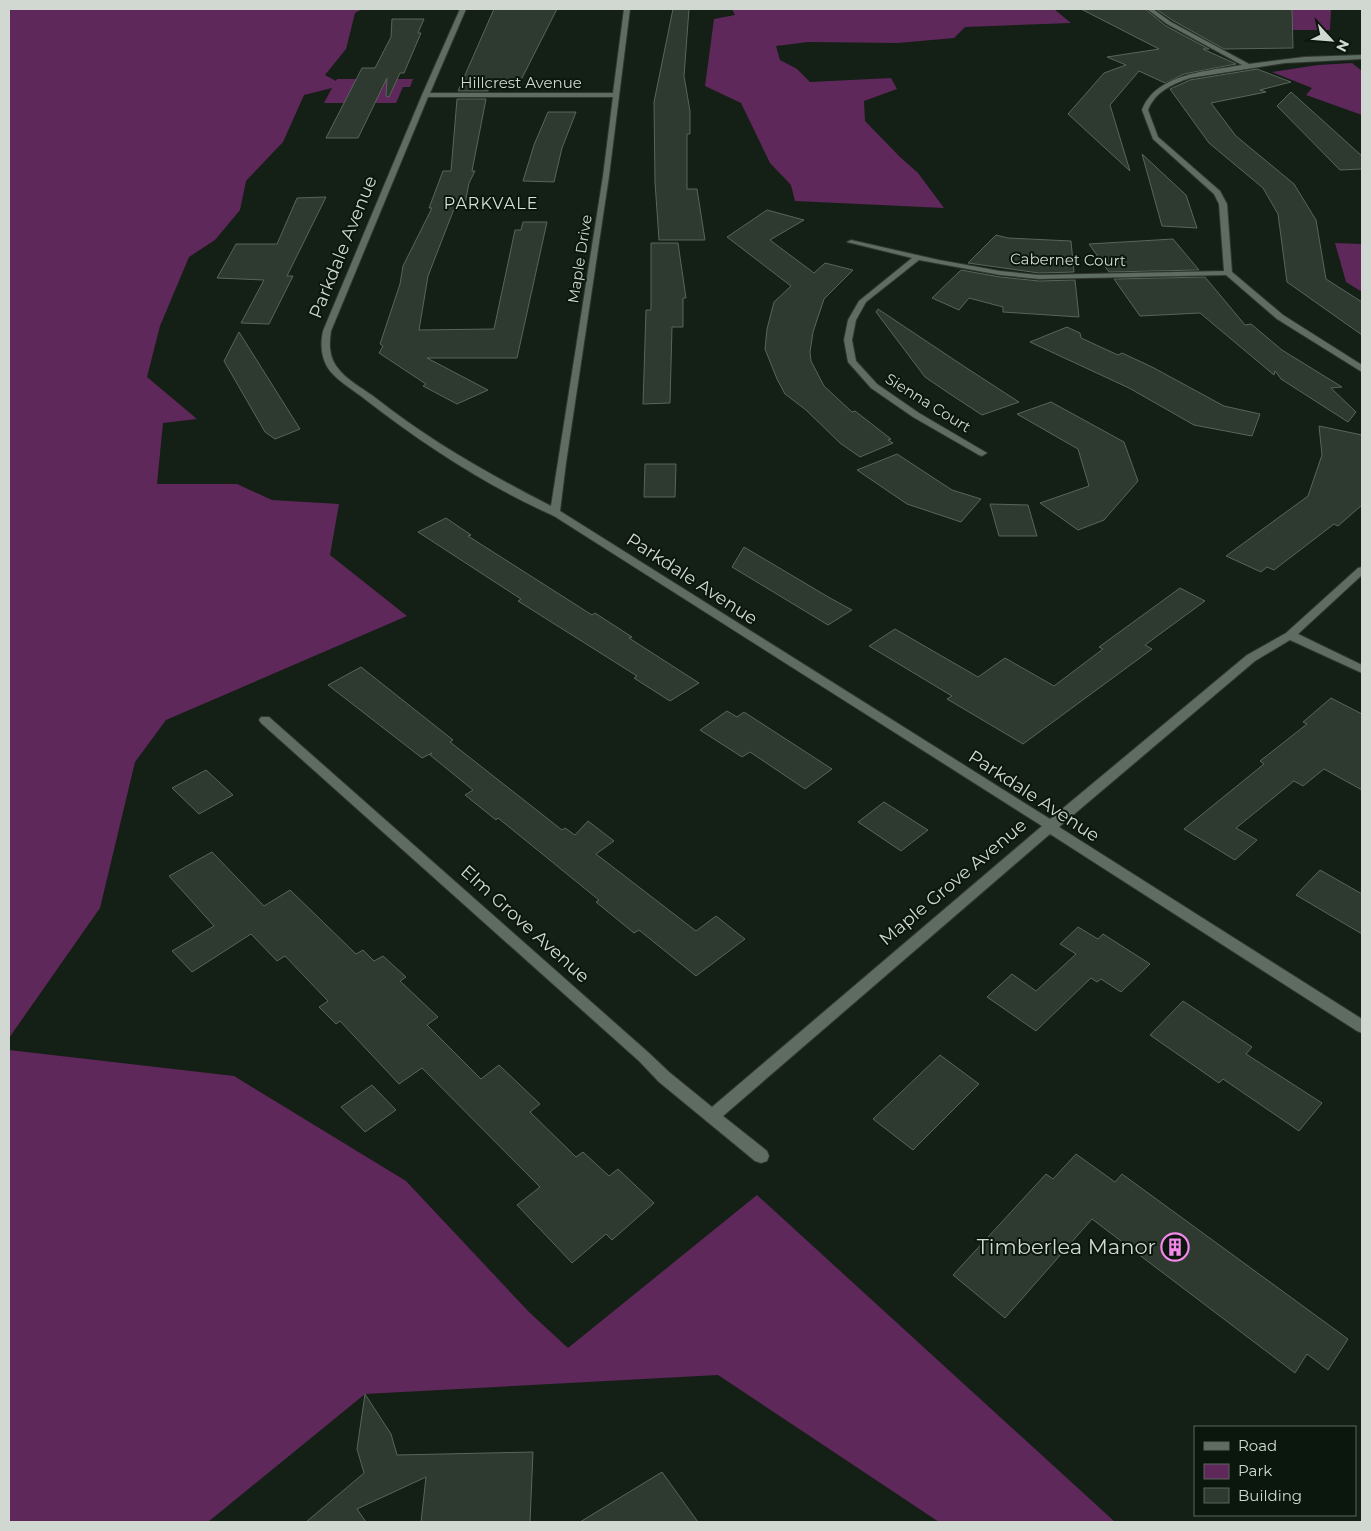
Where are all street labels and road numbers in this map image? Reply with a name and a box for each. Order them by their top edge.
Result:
street label: Hillcrest Avenue [460,73,582,92]
street label: Parkdale Avenue [304,172,382,322]
street label: Maple Drive [563,213,596,305]
street label: Cabernet Court [1010,249,1126,270]
street label: Sienna Court [882,369,975,436]
street label: Parkdale Avenue [622,528,762,630]
street label: Parkdale Avenue [964,745,1104,847]
street label: Maple Grove Avenue [875,814,1031,950]
street label: Elm Grove Avenue [456,860,594,988]

